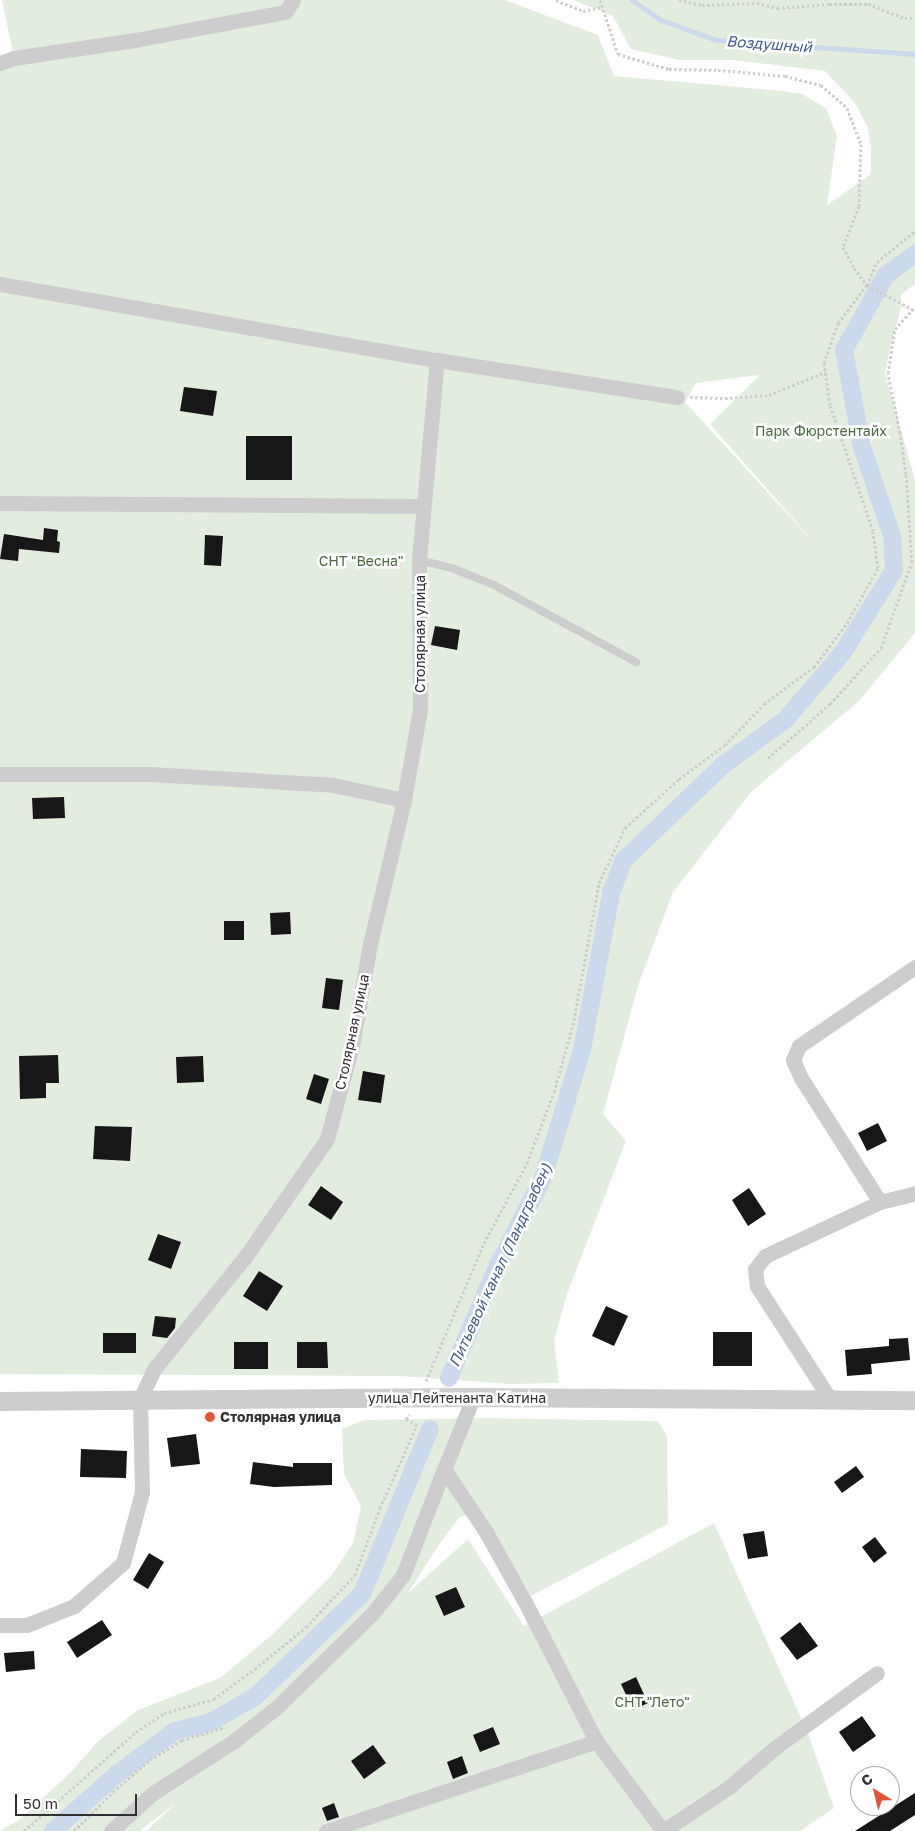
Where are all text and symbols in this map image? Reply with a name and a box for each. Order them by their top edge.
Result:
water label: Воздушный [726,32,812,56]
park label: Парк Фюрстентайх [755,423,887,439]
park label: СНТ "Весна" [319,553,403,569]
street label: Столярная улица [412,575,428,693]
street label: Столярная улица [331,972,373,1092]
water label: Питьевой канал (Ландграбен) [445,1161,555,1369]
street label: улица Лейтенанта Катина [368,1390,546,1406]
place label: Столярная улица [220,1409,341,1425]
marker: Столярная улица [204,1411,216,1423]
park label: СНТ "Лето" [614,1694,690,1710]
north arrow [850,1766,900,1816]
text: С [857,1769,875,1789]
scale bar [18,1784,140,1816]
text: 50 m [23,1794,58,1812]

